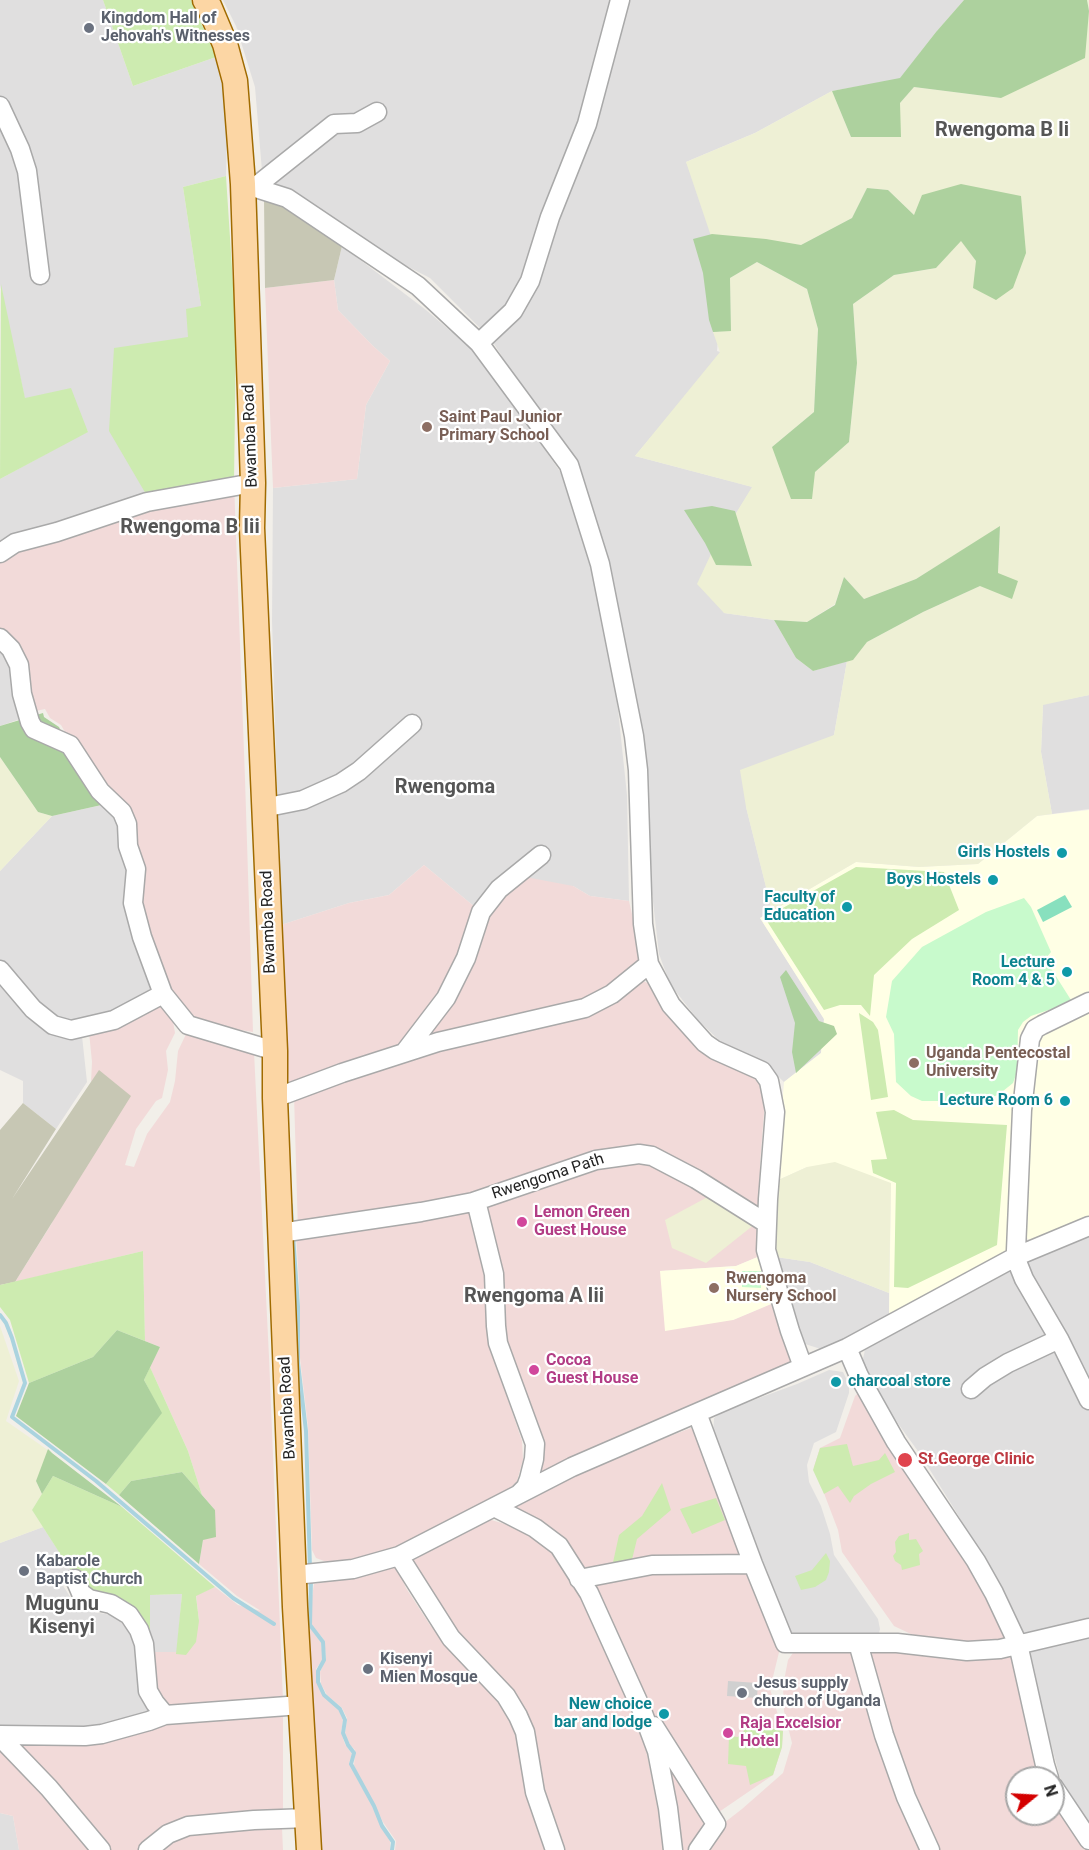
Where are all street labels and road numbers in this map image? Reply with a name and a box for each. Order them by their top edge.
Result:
street label: Bwamba Road [240,384,262,488]
street label: Bwamba Road [258,870,280,974]
street label: Rwengoma Path [490,1150,606,1204]
street label: Bwamba Road [276,1356,300,1460]

